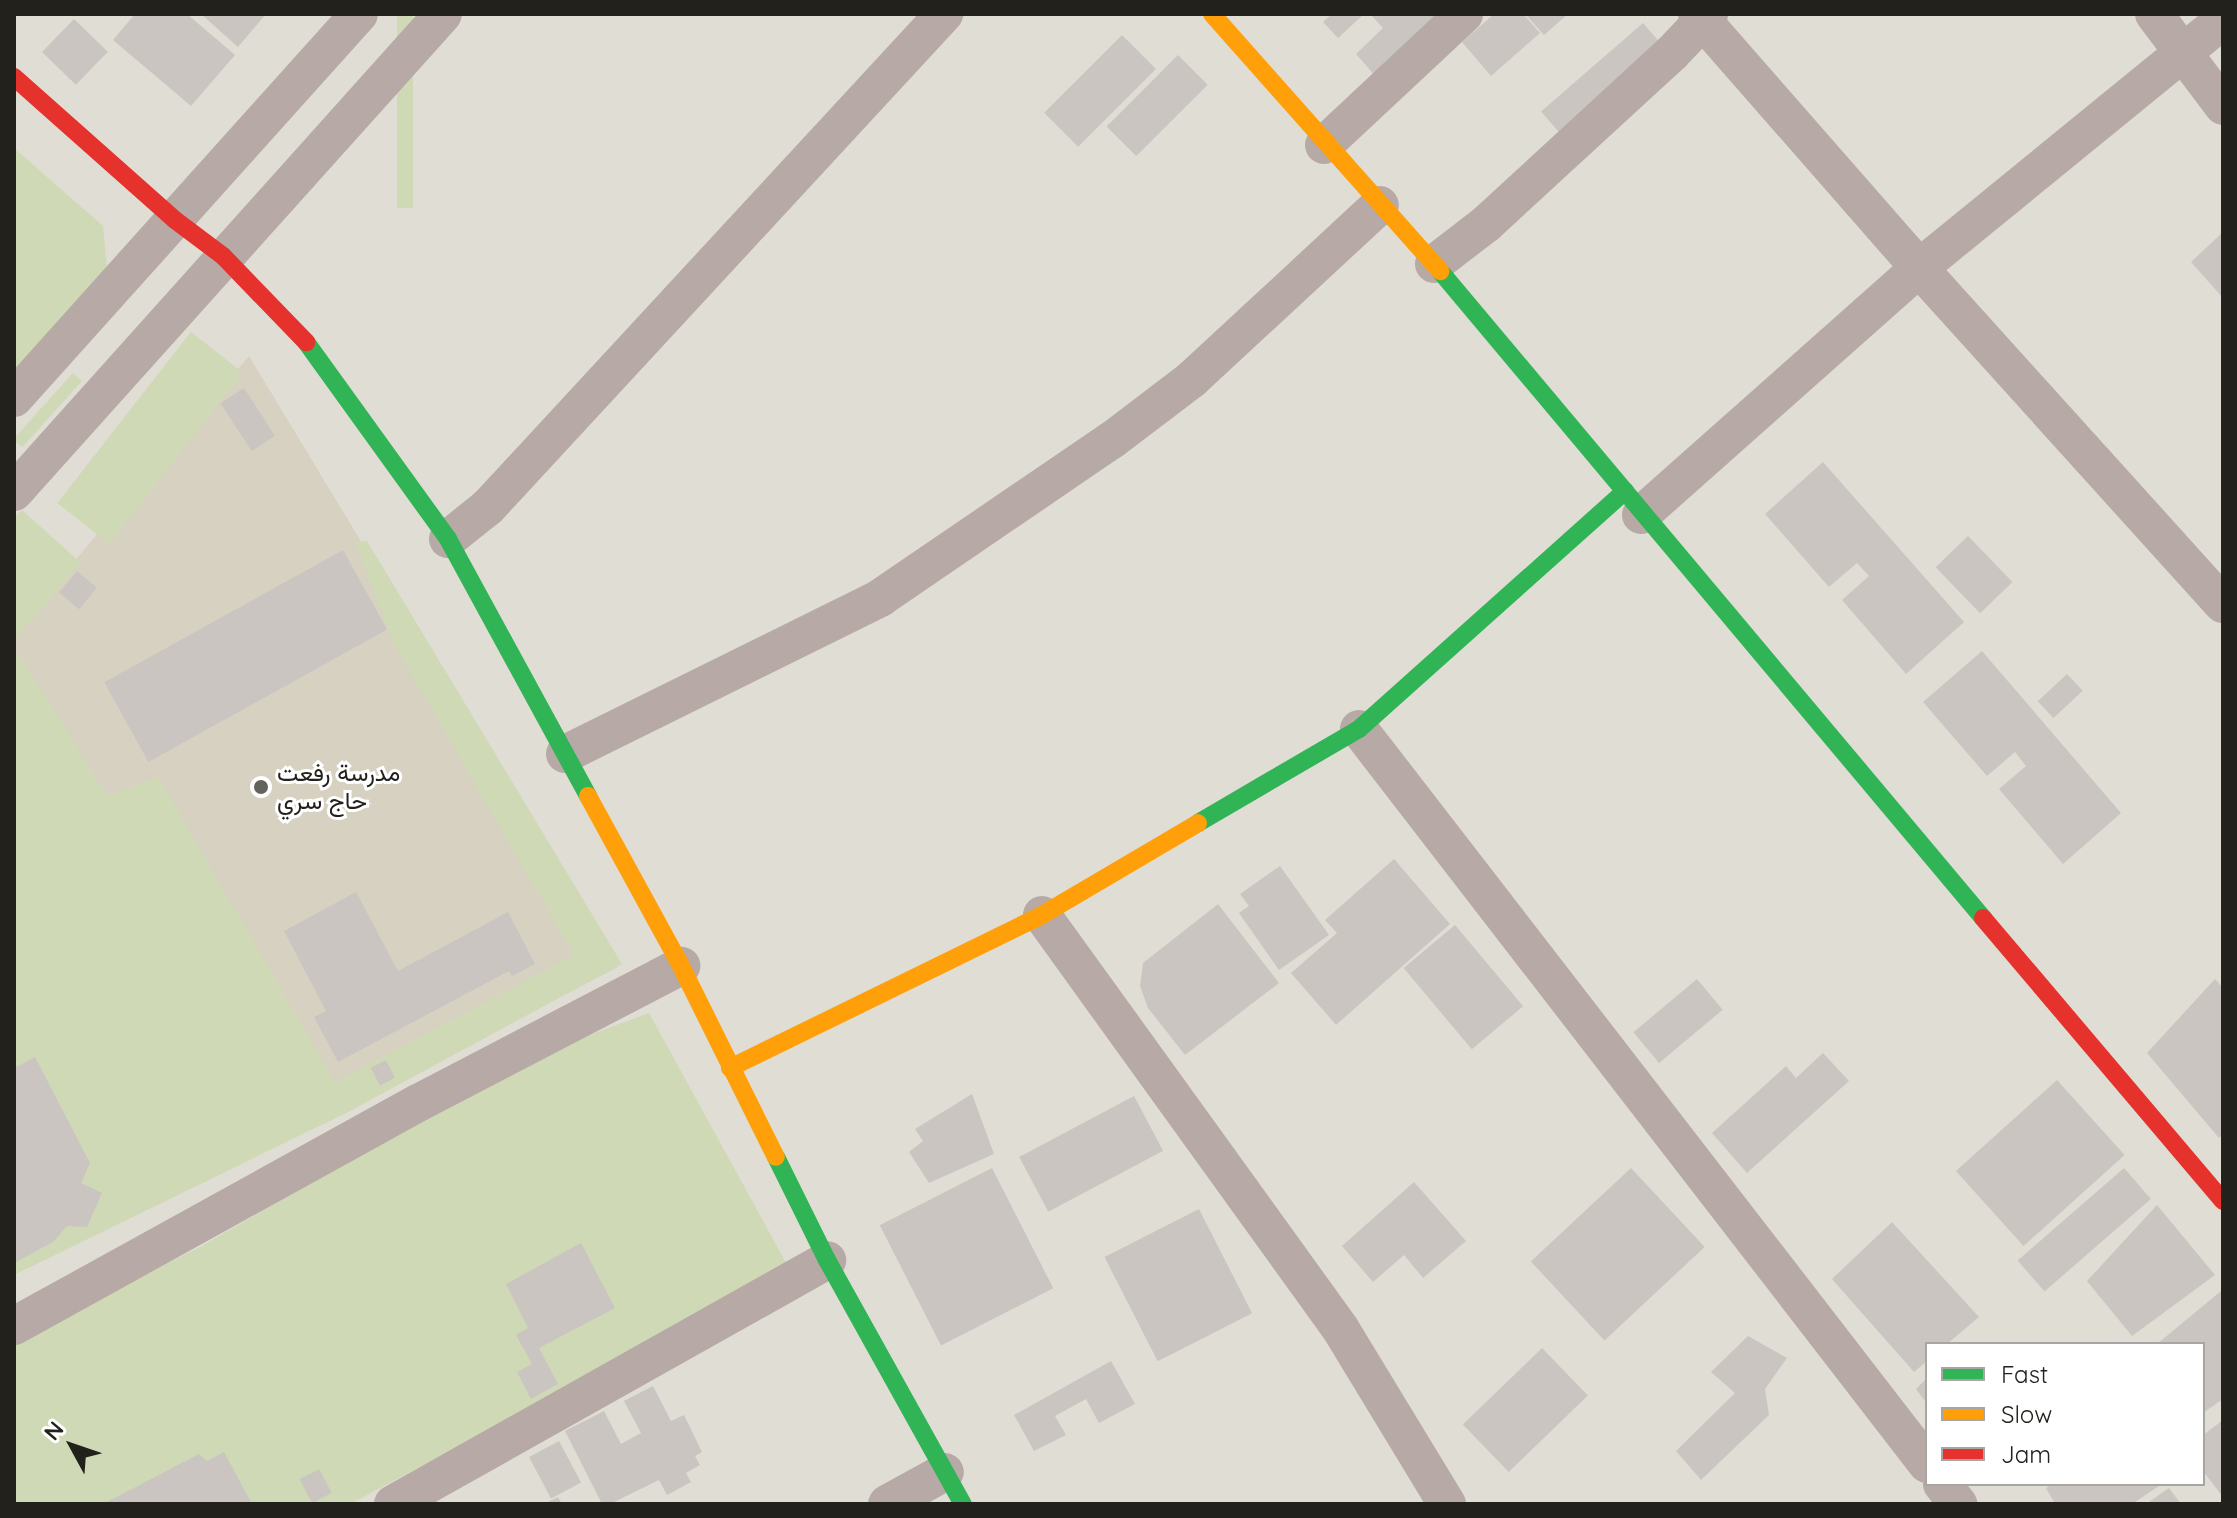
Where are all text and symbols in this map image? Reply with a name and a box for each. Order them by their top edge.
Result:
place label: مدرسة رفعت حاج سري [277,759,400,815]
marker: مدرسة رفعت حاج سري [252,778,270,796]
legend [1925,1342,2205,1486]
text: Fast [2001,1359,2048,1389]
text: Slow [2001,1399,2052,1429]
north arrow [32,1406,112,1486]
text: N [38,1415,70,1446]
text: Jam [2001,1439,2051,1469]

